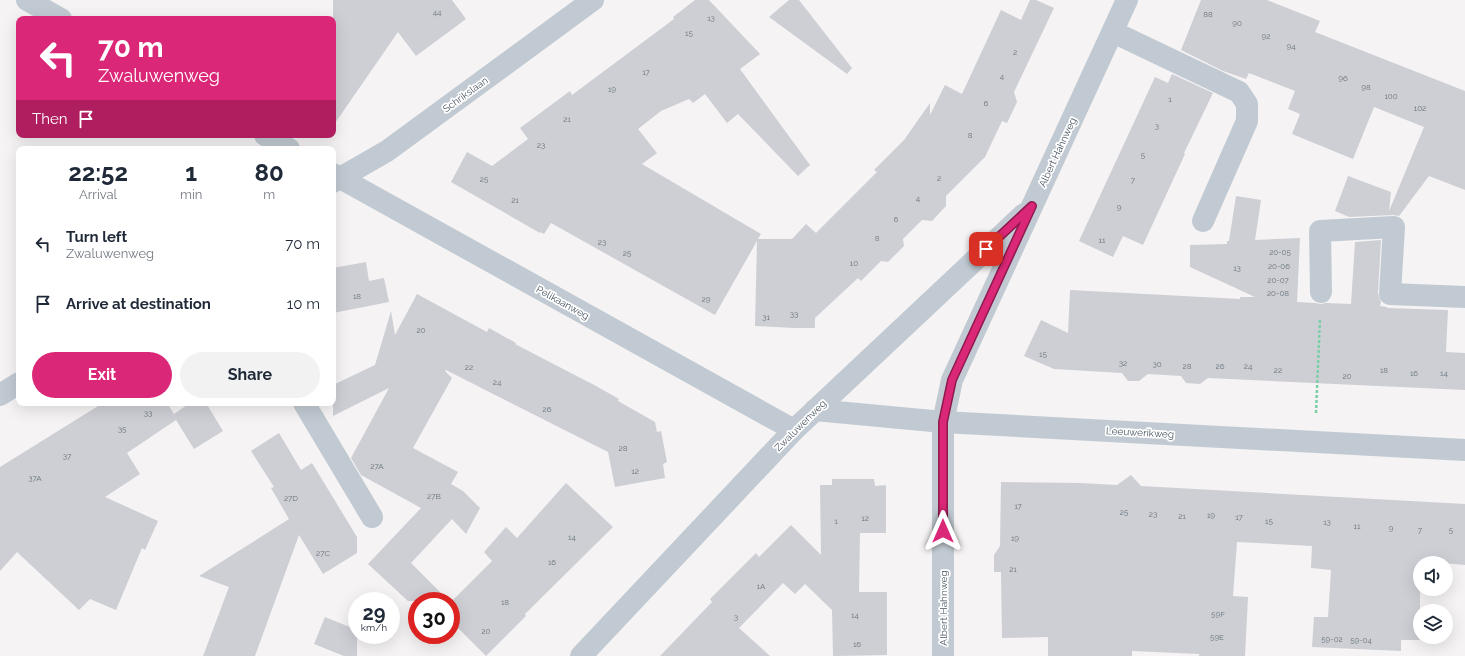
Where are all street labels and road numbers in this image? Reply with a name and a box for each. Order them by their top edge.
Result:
street label: Schrikslaan [441,74,490,114]
street label: Albert Hahnweg [1037,116,1078,189]
street label: Pelikaanweg [534,283,591,322]
street label: Zwaluwenweg [773,398,828,453]
street label: Leeuwerikweg [1106,425,1174,440]
street label: Albert Hahnweg [938,570,949,646]

